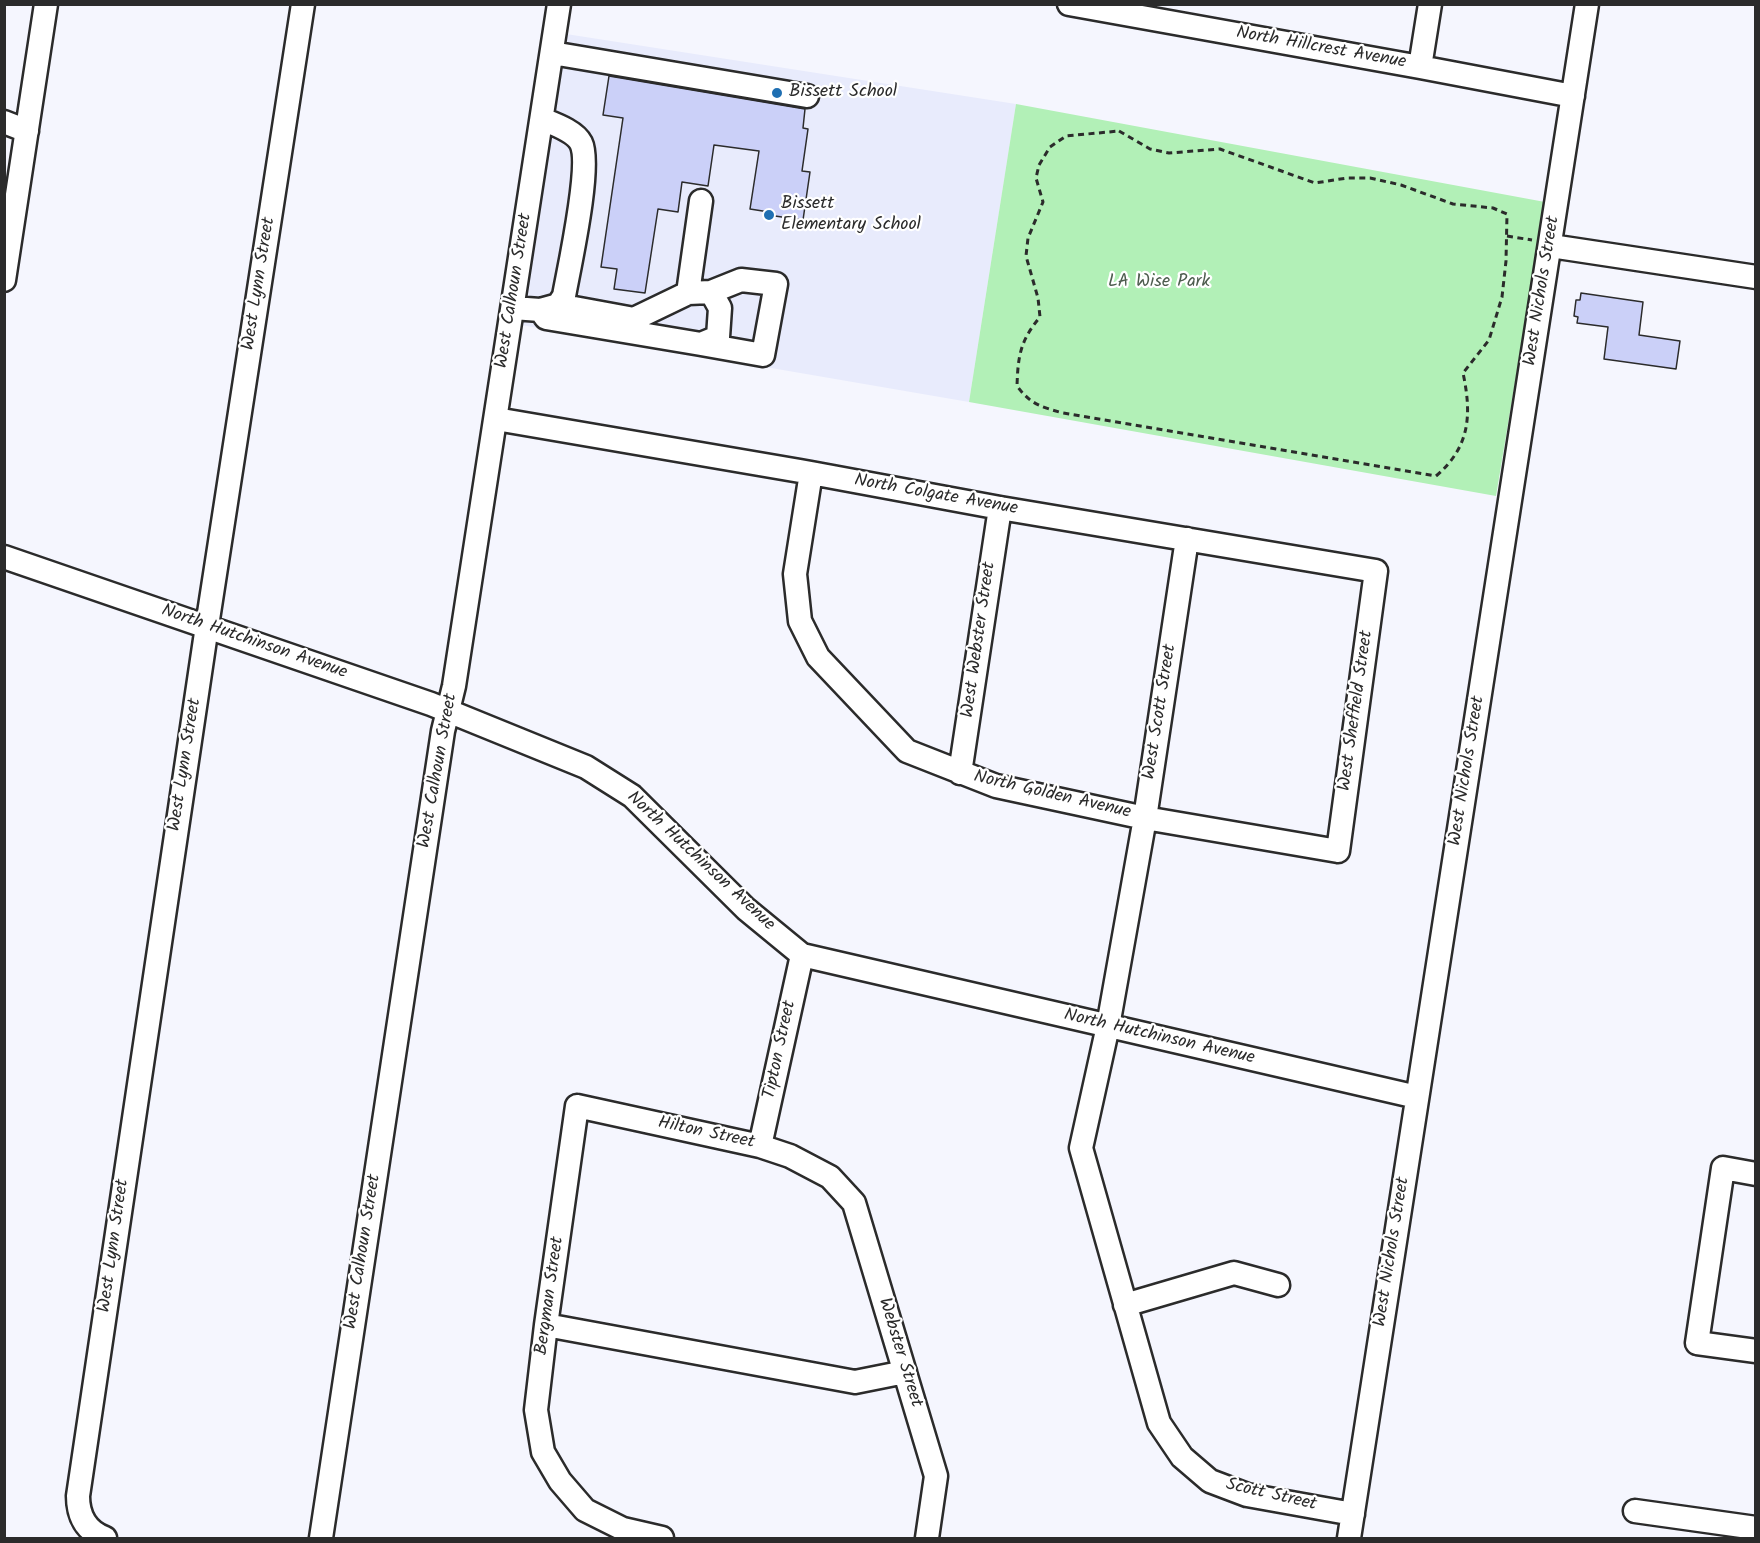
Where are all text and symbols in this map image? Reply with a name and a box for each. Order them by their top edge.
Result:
street label: North Hillcrest Avenue [1234,23,1408,75]
place label: Bissett School [789,82,897,104]
marker: Bissett School [770,86,784,100]
place label: Bissett Elementary School [781,194,921,236]
marker: Bissett Elementary School [762,208,776,222]
street label: West Calhoun Street [492,212,538,370]
street label: West Nichols Street [1521,215,1565,367]
street label: West Lynn Street [239,216,281,352]
park label: LA Wise Park [1108,272,1210,294]
street label: North Colgate Avenue [853,471,1019,521]
street label: West Webster Street [958,561,1002,719]
street label: North Hutchinson Avenue [158,601,350,685]
street label: West Sheffield Street [1335,629,1379,793]
street label: West Scott Street [1140,643,1182,781]
street label: West Calhoun Street [415,692,463,850]
street label: West Nichols Street [1446,695,1490,847]
street label: West Lynn Street [165,697,207,833]
street label: North Golden Avenue [971,767,1133,825]
street label: North Hutchinson Avenue [621,788,779,936]
street label: Tipton Street [760,999,802,1101]
street label: North Hutchinson Avenue [1062,1006,1256,1070]
street label: Hilton Street [656,1113,756,1155]
street label: West Calhoun Street [341,1173,387,1331]
street label: West Nichols Street [1371,1176,1415,1328]
street label: West Lynn Street [95,1178,135,1314]
street label: Bergman Street [532,1235,570,1357]
street label: Webster Street [872,1296,926,1410]
street label: Scott Street [1223,1475,1319,1517]

